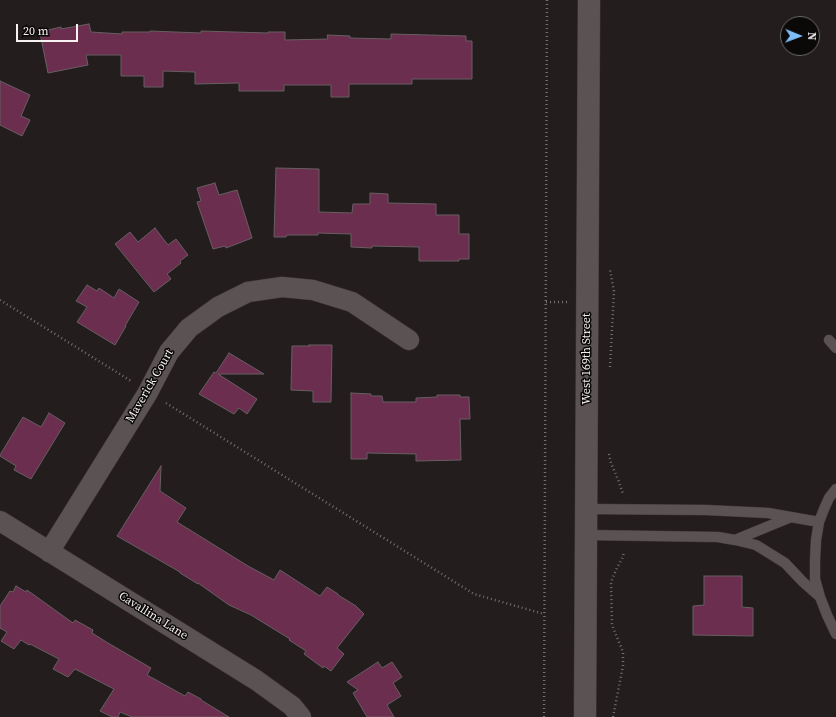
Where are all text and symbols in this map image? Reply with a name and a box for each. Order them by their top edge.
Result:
scale bar [18,16,80,42]
north arrow [780,16,820,56]
text: 20 m [23,23,49,39]
text: N [804,32,819,40]
street label: West 169th Street [580,313,594,405]
street label: Maverick Court [123,347,177,425]
street label: Cavallina Lane [116,589,190,643]

